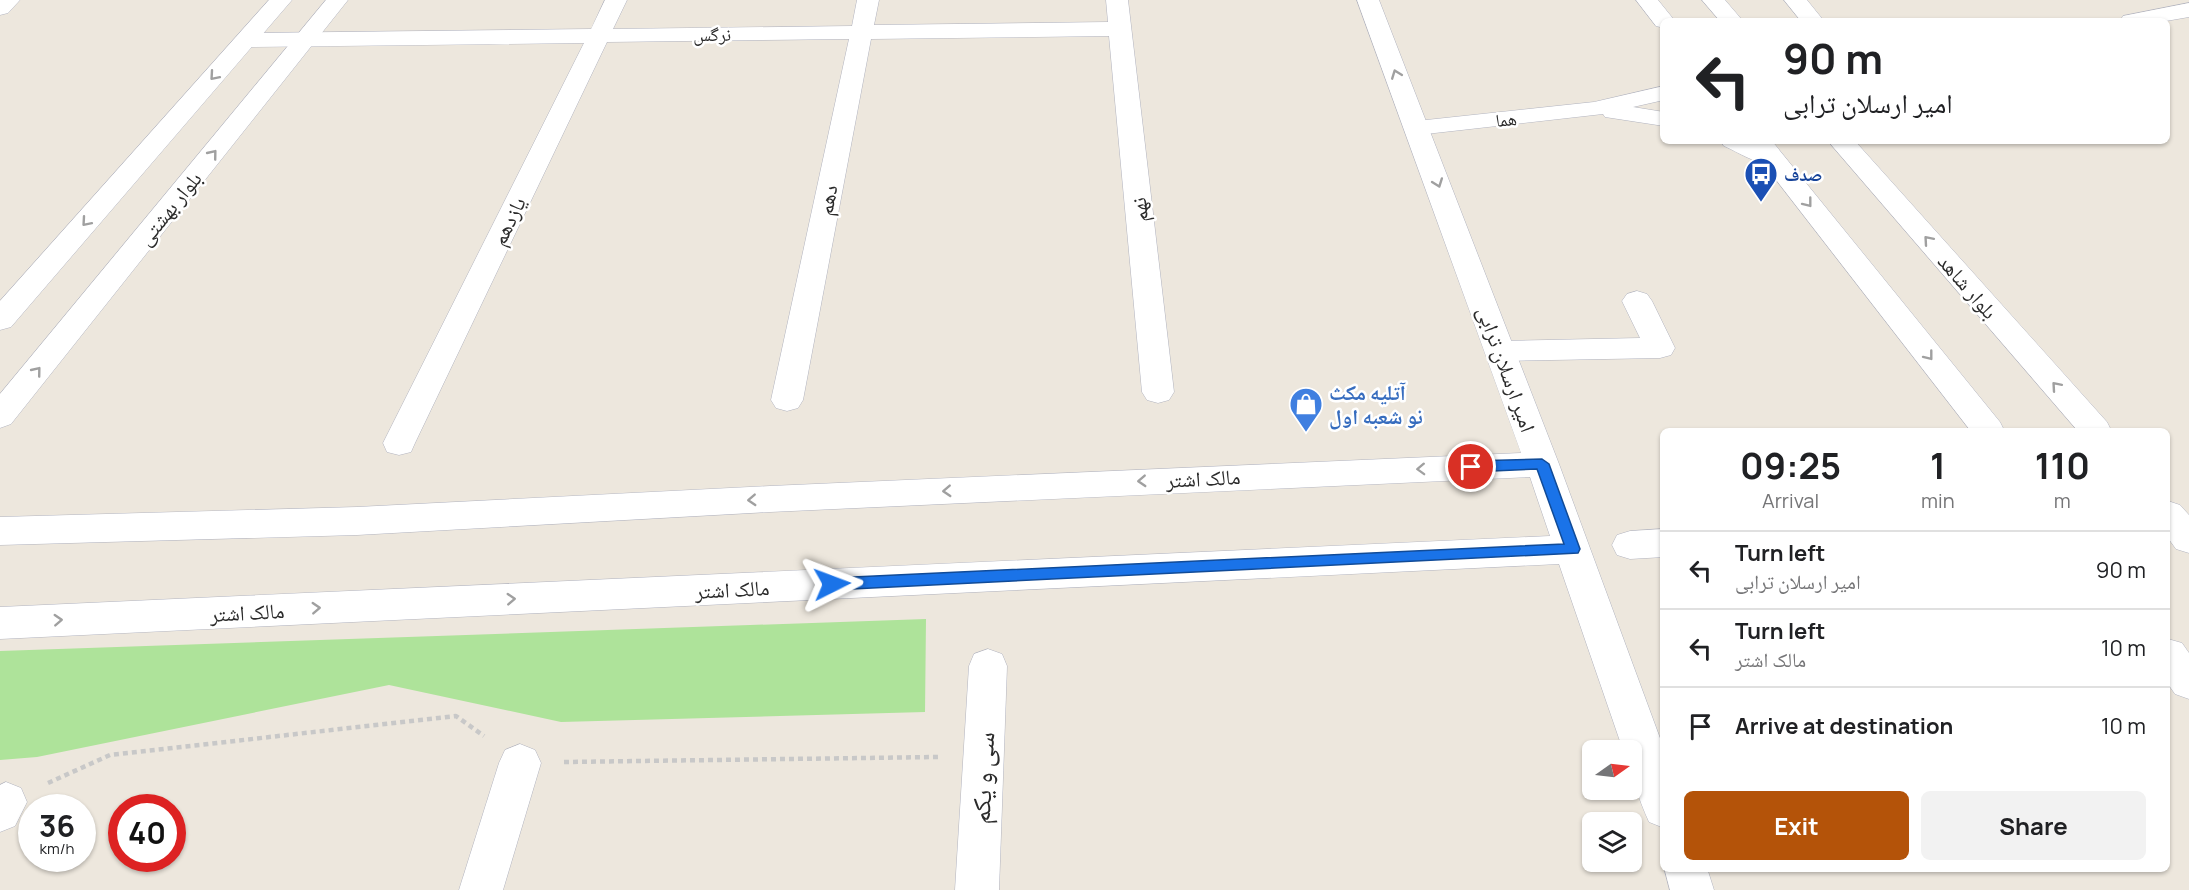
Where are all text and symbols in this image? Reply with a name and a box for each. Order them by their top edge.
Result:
street label: نرگس [693,22,731,46]
text: 90 m [1783,29,1883,87]
icon: left [1684,42,1762,120]
one-way arrow [211,69,222,80]
one-way arrow [1391,69,1404,79]
text: امیر ارسلان ترابی [1783,84,1953,121]
street label: هما [1494,106,1518,132]
one-way arrow [205,150,216,161]
bus stop icon: صدف [1743,156,1779,203]
place label: صدف [1784,162,1822,186]
street label: بلوار بهشتی [131,165,207,251]
one-way arrow [1430,177,1443,188]
street label: دهم [810,182,845,218]
street label: یازدهم [484,192,533,251]
street label: نهم [1124,196,1155,224]
one-way arrow [1801,197,1812,208]
one-way arrow [82,215,93,226]
one-way arrow [1924,236,1935,247]
street label: بلوار شاهد [1932,247,2004,325]
street label: امیر ارسلان ترابی [1471,302,1543,436]
one-way arrow [1922,349,1933,360]
one-way arrow [29,366,40,377]
place label: آتلیه مکث نو شعبه اول [1329,378,1423,430]
one-way arrow [2052,383,2063,393]
shop icon: آتلیه مکث نو شعبه اول [1288,386,1324,433]
pin [1445,441,1496,492]
text: 09:25 [1740,441,1841,490]
text: 1 [1930,441,1946,490]
text: 110 [2035,441,2090,490]
icon: arrive [1454,450,1487,483]
street label: مالک اشتر [1164,462,1241,494]
one-way arrow [1416,462,1425,475]
one-way arrow [1137,475,1146,488]
one-way arrow [943,484,952,497]
text: Arrival [1762,487,1819,514]
text: min [1921,487,1955,514]
text: m [2054,487,2071,514]
one-way arrow [748,494,757,507]
text: Turn left [1735,538,1825,568]
position arrow [800,552,864,616]
icon: left [1684,554,1717,587]
text: 90 m [2096,555,2146,585]
text: امیر ارسلان ترابی [1735,568,1861,595]
street label: مالک اشتر [693,573,770,605]
one-way arrow [506,593,515,606]
street label: مالک اشتر [208,596,285,628]
one-way arrow [312,602,321,615]
one-way arrow [54,614,63,627]
text: Turn left [1735,616,1825,646]
icon: left [1684,632,1717,665]
text: 10 m [2101,633,2146,663]
text: مالک اشتر [1735,646,1806,673]
icon: arrive [1684,710,1717,743]
text: Arrive at destination [1735,711,1953,741]
text: 10 m [2101,711,2146,741]
street label: سی و یکم [962,731,1002,825]
north arrow [1582,740,1642,800]
map controls [1582,740,1642,872]
button: Exit [1684,791,1909,860]
button: Share [1921,791,2146,860]
speed limit sign: 40 [108,794,186,872]
text: 36 [39,805,75,846]
button: layers [1582,812,1642,872]
text: km/h [40,838,74,859]

